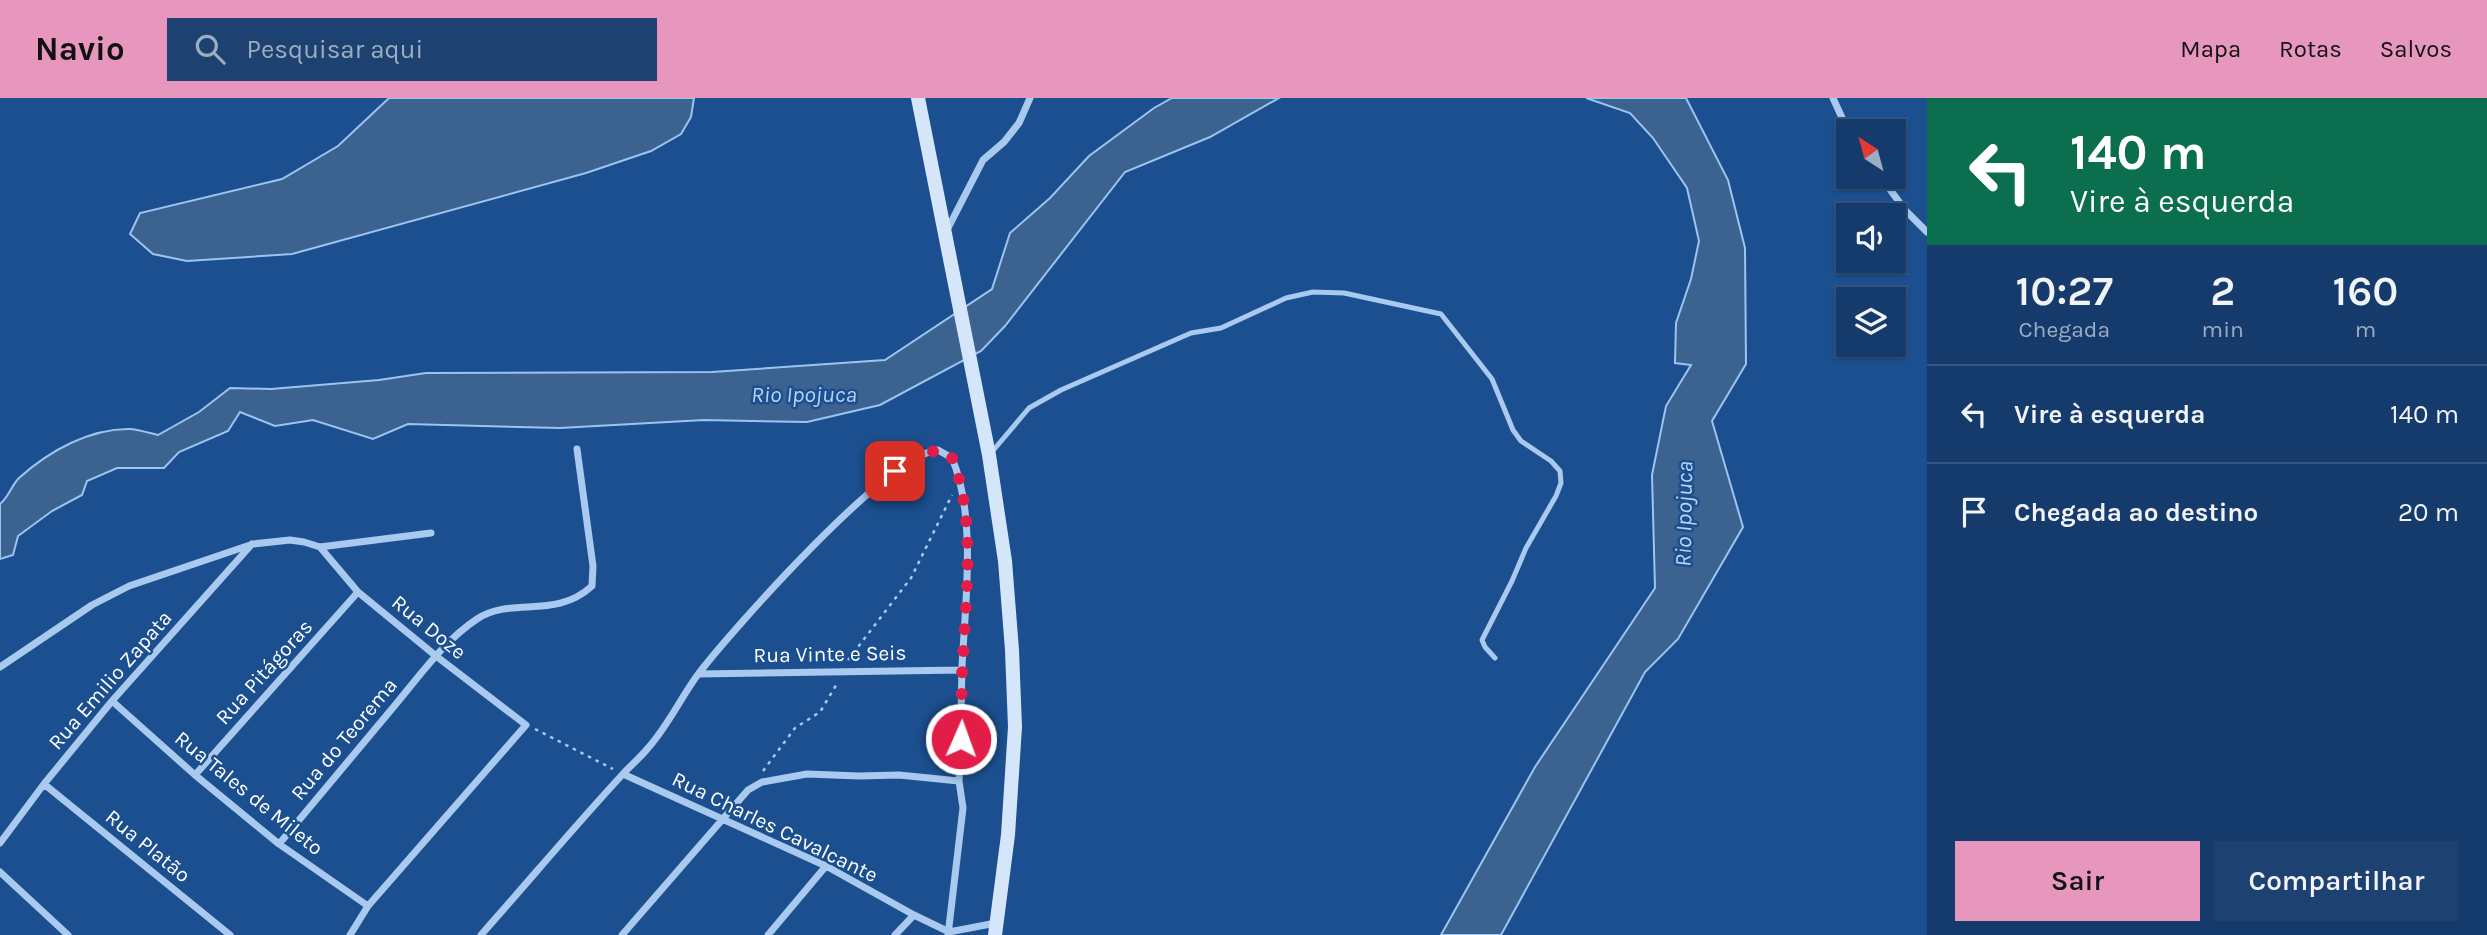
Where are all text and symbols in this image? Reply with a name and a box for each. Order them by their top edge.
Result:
search box [167,18,657,81]
text: Navio [35,30,125,68]
icon: search [191,30,229,68]
text: Pesquisar aqui [247,34,423,65]
text: Mapa [2180,35,2241,63]
text: Rotas [2279,35,2342,63]
text: Salvos [2380,35,2452,63]
north arrow [1836,119,1906,189]
map controls [1836,119,1906,357]
text: 140 m [2070,124,2207,181]
icon: left [1955,126,2046,217]
text: Vire à esquerda [2070,183,2294,220]
button: sound [1836,203,1906,273]
text: 10:27 [2016,266,2113,316]
text: 2 [2210,266,2235,316]
text: 160 [2332,266,2398,316]
button: layers [1836,287,1906,357]
text: Chegada [2018,316,2110,343]
text: min [2202,316,2244,343]
text: m [2355,316,2376,343]
water label: Rio Ipojuca [751,381,857,408]
icon: left [1955,395,1993,433]
text: Vire à esquerda [2014,399,2205,430]
text: 140 m [2390,399,2459,430]
pin [865,441,925,501]
icon: arrive [876,452,914,490]
water label: Rio Ipojuca [1670,461,1698,567]
icon: arrive [1955,493,1993,531]
text: Chegada ao destino [2014,497,2258,528]
text: 20 m [2398,497,2459,528]
street label: Rua Doze [387,590,471,664]
street label: Rua Emilio Zapata [43,606,177,754]
street label: Rua Pitágoras [211,615,317,729]
street label: Rua Vinte e Seis [753,641,907,667]
street label: Rua do Teorema [286,673,402,805]
position arrow [924,702,998,776]
street label: Rua Tales de Mileto [170,726,328,860]
street label: Rua Charles Cavalcante [668,767,882,887]
street label: Rua Platão [101,805,195,887]
button: Sair [1955,841,2200,921]
button: Compartilhar [2214,841,2459,921]

